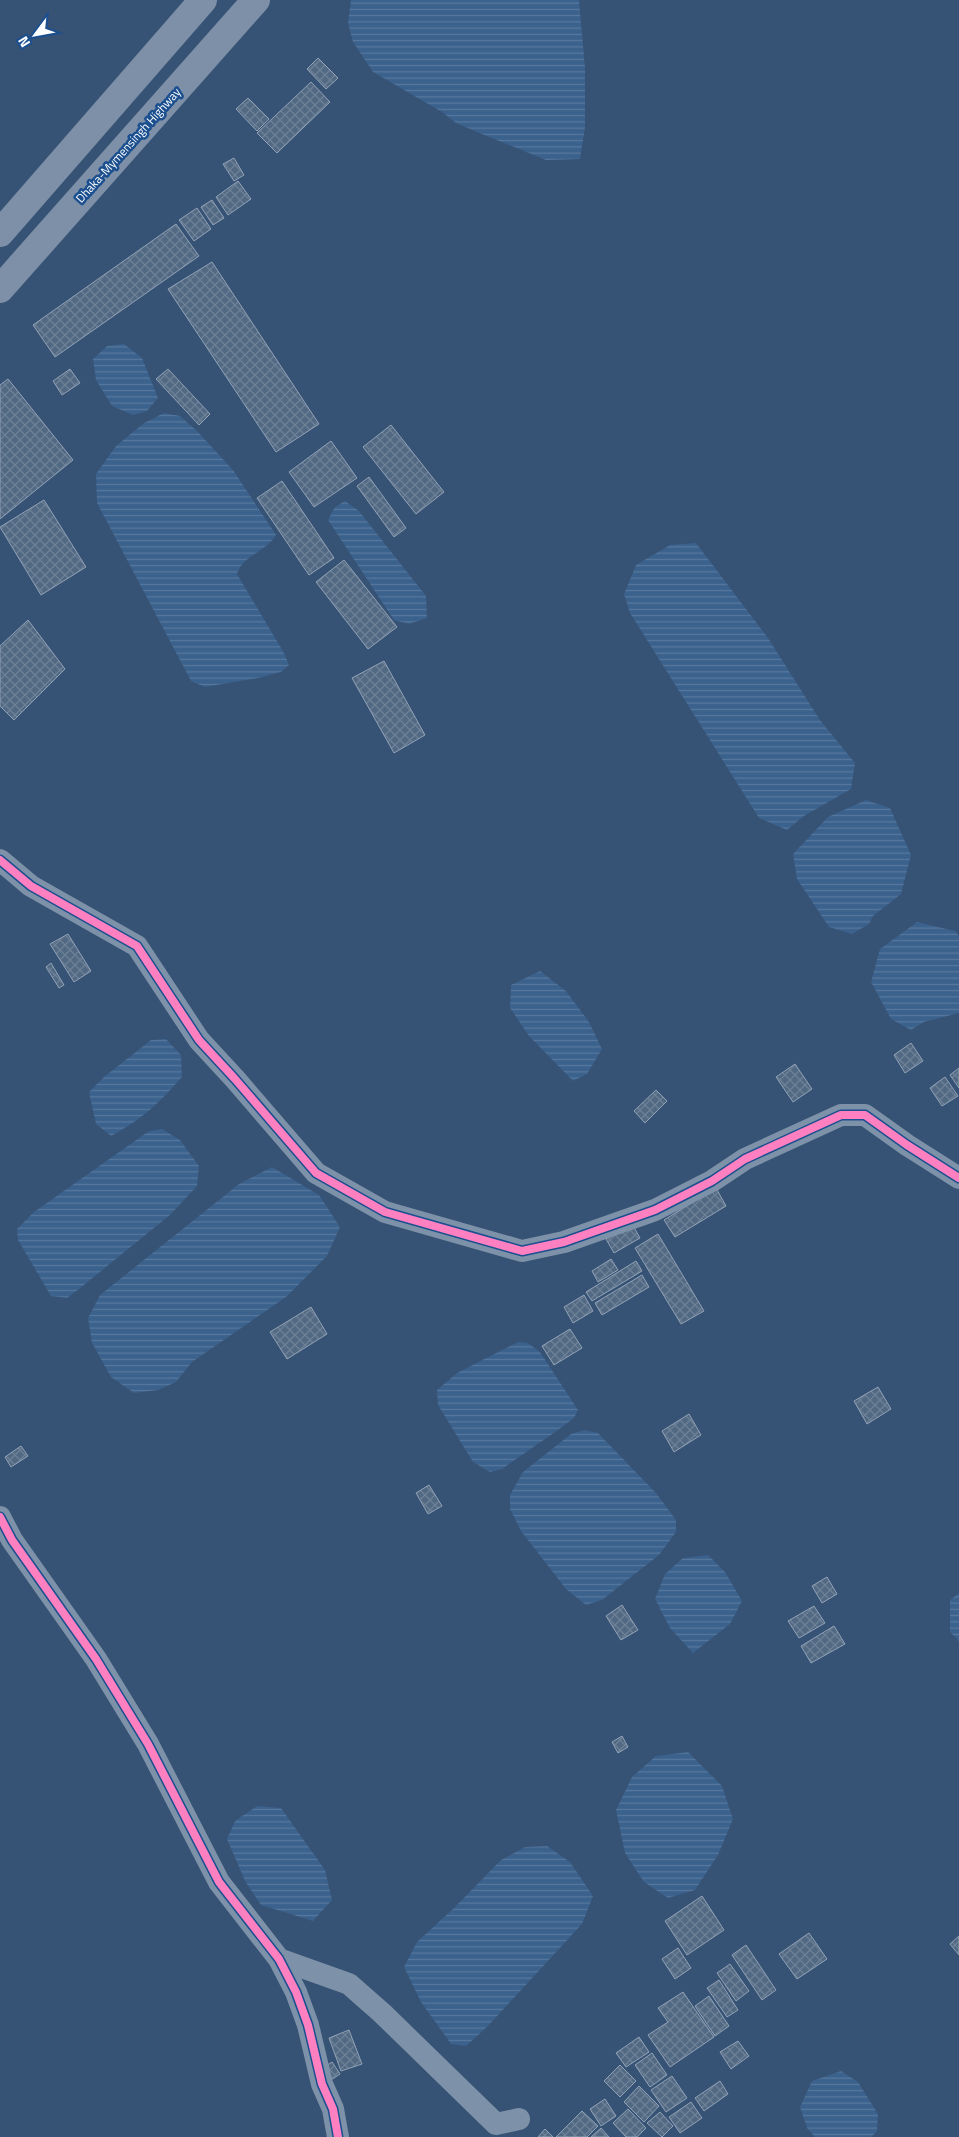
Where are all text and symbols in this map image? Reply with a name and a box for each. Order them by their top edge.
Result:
north arrow [10,10,60,60]
text: N [12,32,35,52]
street label: Dhaka-Mymensingh Highway [71,83,185,207]

